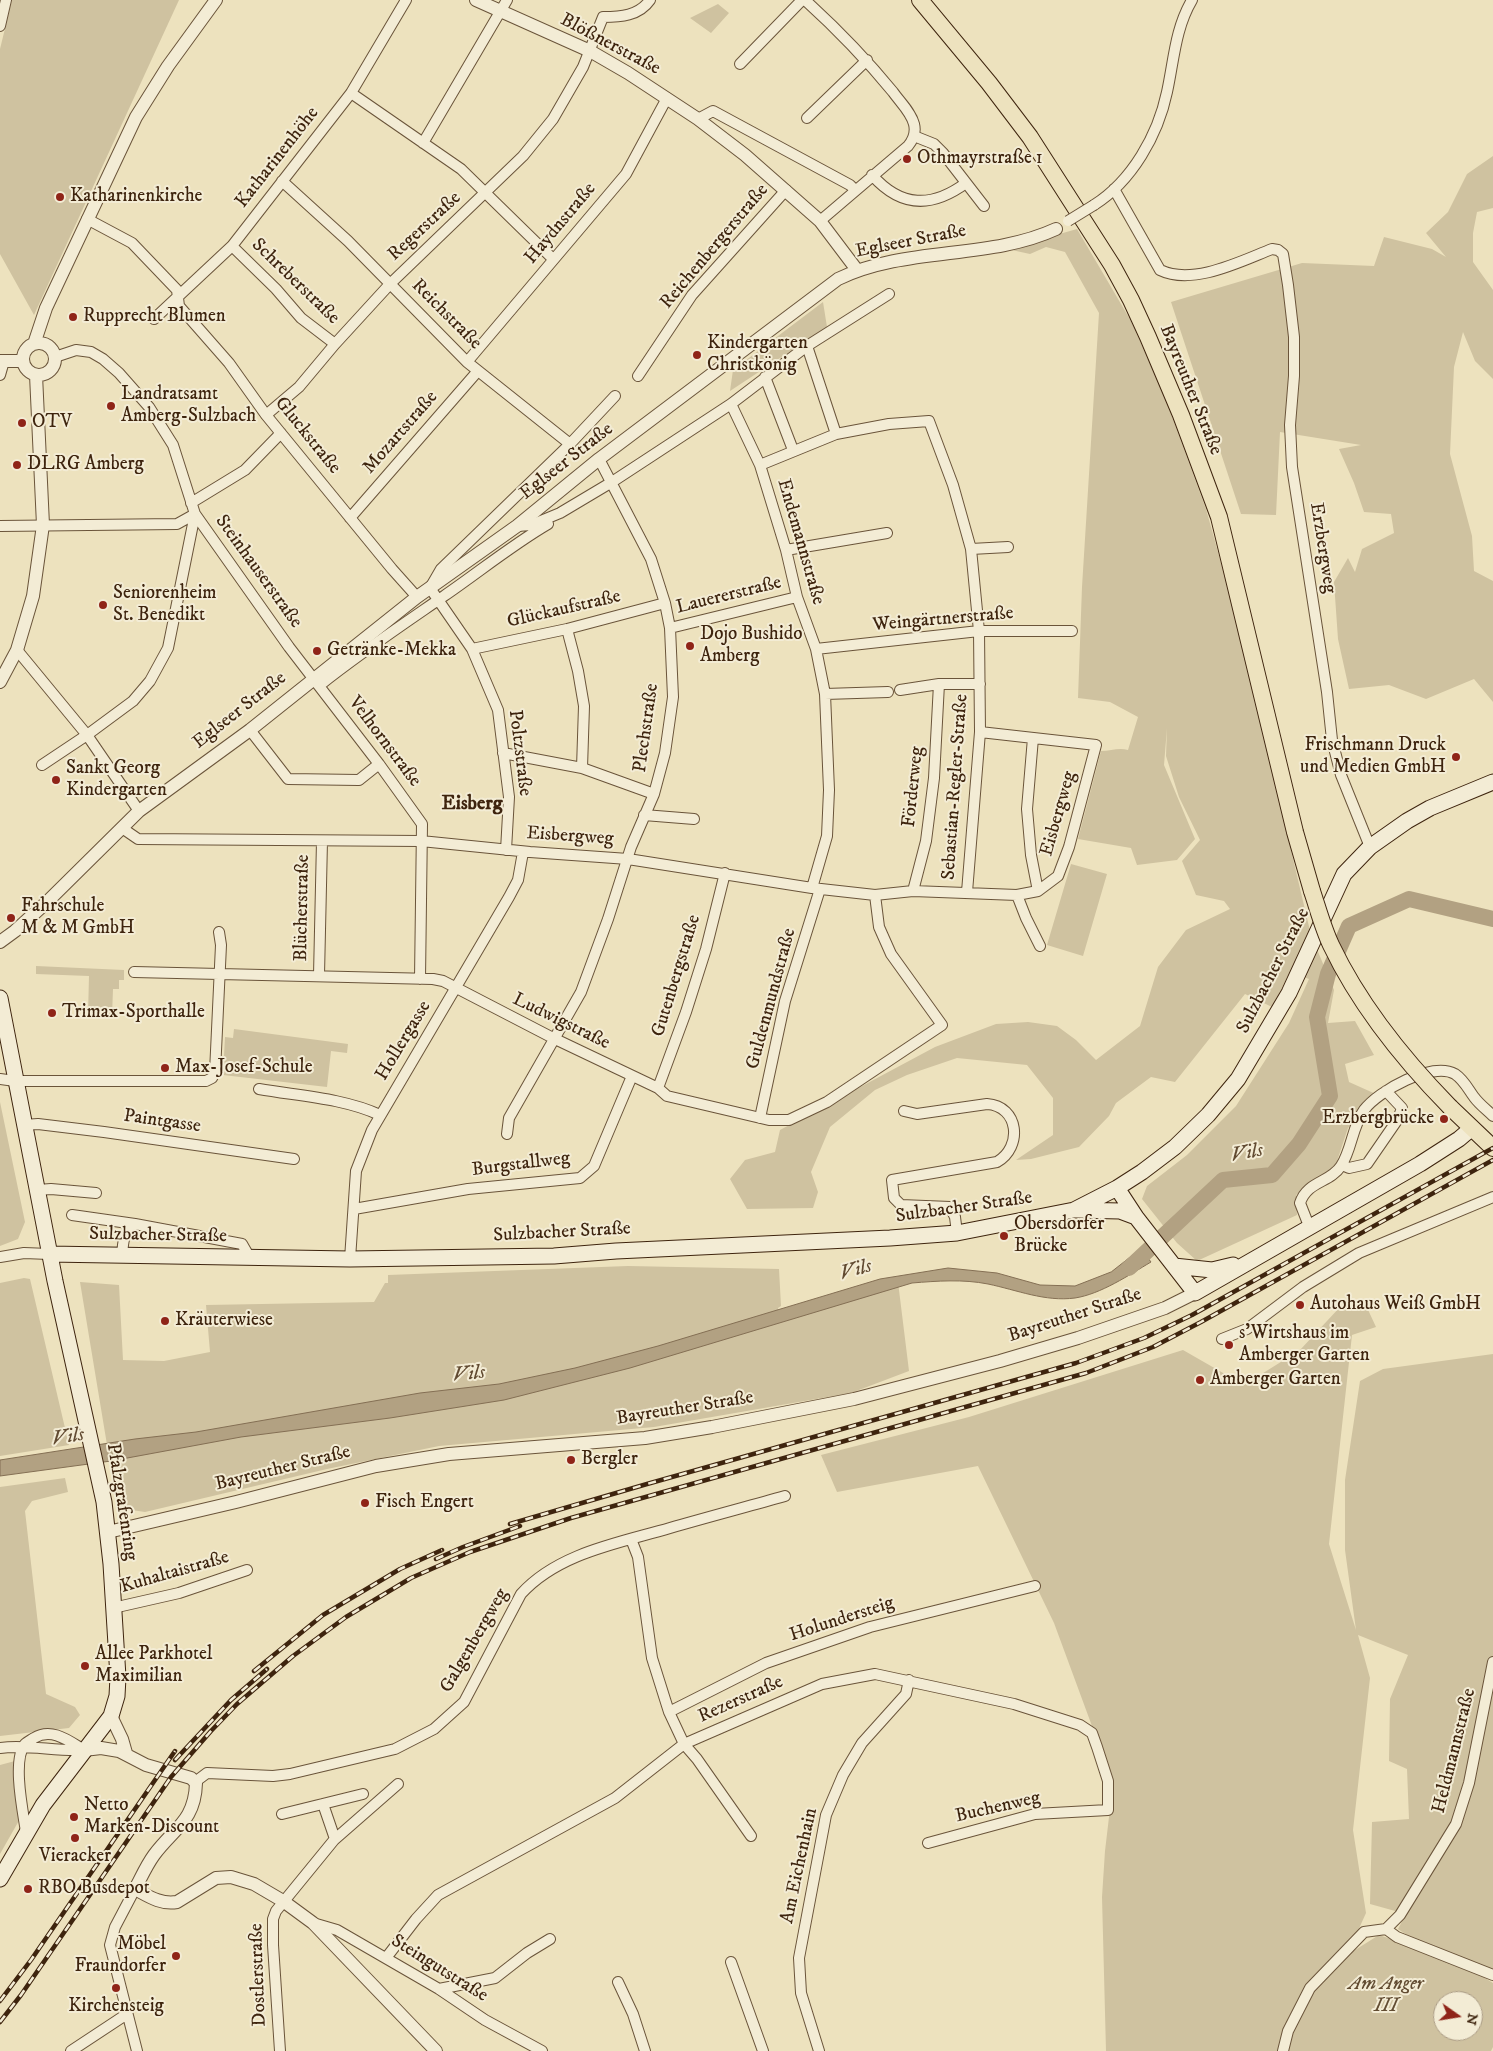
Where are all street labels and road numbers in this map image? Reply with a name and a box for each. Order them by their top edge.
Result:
street label: Blößnerstraße [556,9,664,81]
street label: Katharinenhöhe [231,103,325,213]
street label: Haydnstraße [520,179,602,269]
street label: Reichenbergerstraße [656,180,774,314]
street label: Regerstraße [384,187,466,267]
street label: Eglseer Straße [854,220,968,264]
street label: Schreberstraße [246,234,344,330]
street label: Reichstraße [406,275,486,355]
street label: Bayreuther Straße [1153,321,1227,459]
street label: Mozartstraße [359,387,443,479]
street label: Gluckstraße [269,393,345,479]
street label: Eglseer Straße [516,418,618,506]
street label: Endemannstraße [771,476,829,608]
street label: Erzbergweg [1304,501,1340,595]
street label: Steinhauserstraße [209,511,307,633]
street label: Lauererstraße [674,572,784,620]
street label: Glückaufstraße [505,586,623,634]
street label: Weingärtnerstraße [872,602,1014,638]
street label: Eglseer Straße [189,667,291,755]
street label: Plechstraße [629,682,665,774]
street label: Velhornstraße [343,692,425,792]
street label: Sebastian-Regler-Straße [938,693,974,881]
street label: Poltzstraße [502,709,536,797]
street label: Förderweg [898,746,930,828]
street label: Eisbergweg [1036,769,1082,859]
street label: Eisbergweg [526,823,614,851]
street label: Blücherstraße [291,854,315,962]
street label: Sulzbacher Straße [1233,904,1315,1038]
street label: Gutenbergstraße [648,912,706,1040]
street label: Guldenmundstraße [742,926,802,1072]
street label: Ludwigstraße [509,989,613,1055]
street label: Hollergasse [371,997,437,1085]
street label: Paintgasse [122,1105,202,1139]
street label: Burgstallweg [471,1148,571,1182]
street label: Sulzbacher Straße [894,1187,1034,1229]
street label: Sulzbacher Straße [493,1218,631,1248]
street label: Sulzbacher Straße [89,1223,227,1249]
street label: Bayreuther Straße [1006,1284,1144,1348]
street label: Bayreuther Straße [615,1387,755,1431]
street label: Bayreuther Straße [213,1441,353,1497]
street label: Pfalzgrafenring [100,1442,142,1562]
street label: Kuhaltaistraße [118,1547,232,1599]
street label: Galgenbergweg [436,1585,514,1697]
street label: Holundersteig [787,1592,897,1648]
street label: Rezerstraße [695,1671,787,1729]
street label: Heldmannstraße [1428,1686,1482,1816]
street label: Buchenweg [953,1787,1043,1829]
street label: Am Eichenhain [777,1806,823,1926]
street label: Dostlerstraße [246,1923,272,2027]
street label: Steingutstraße [386,1930,492,2008]

